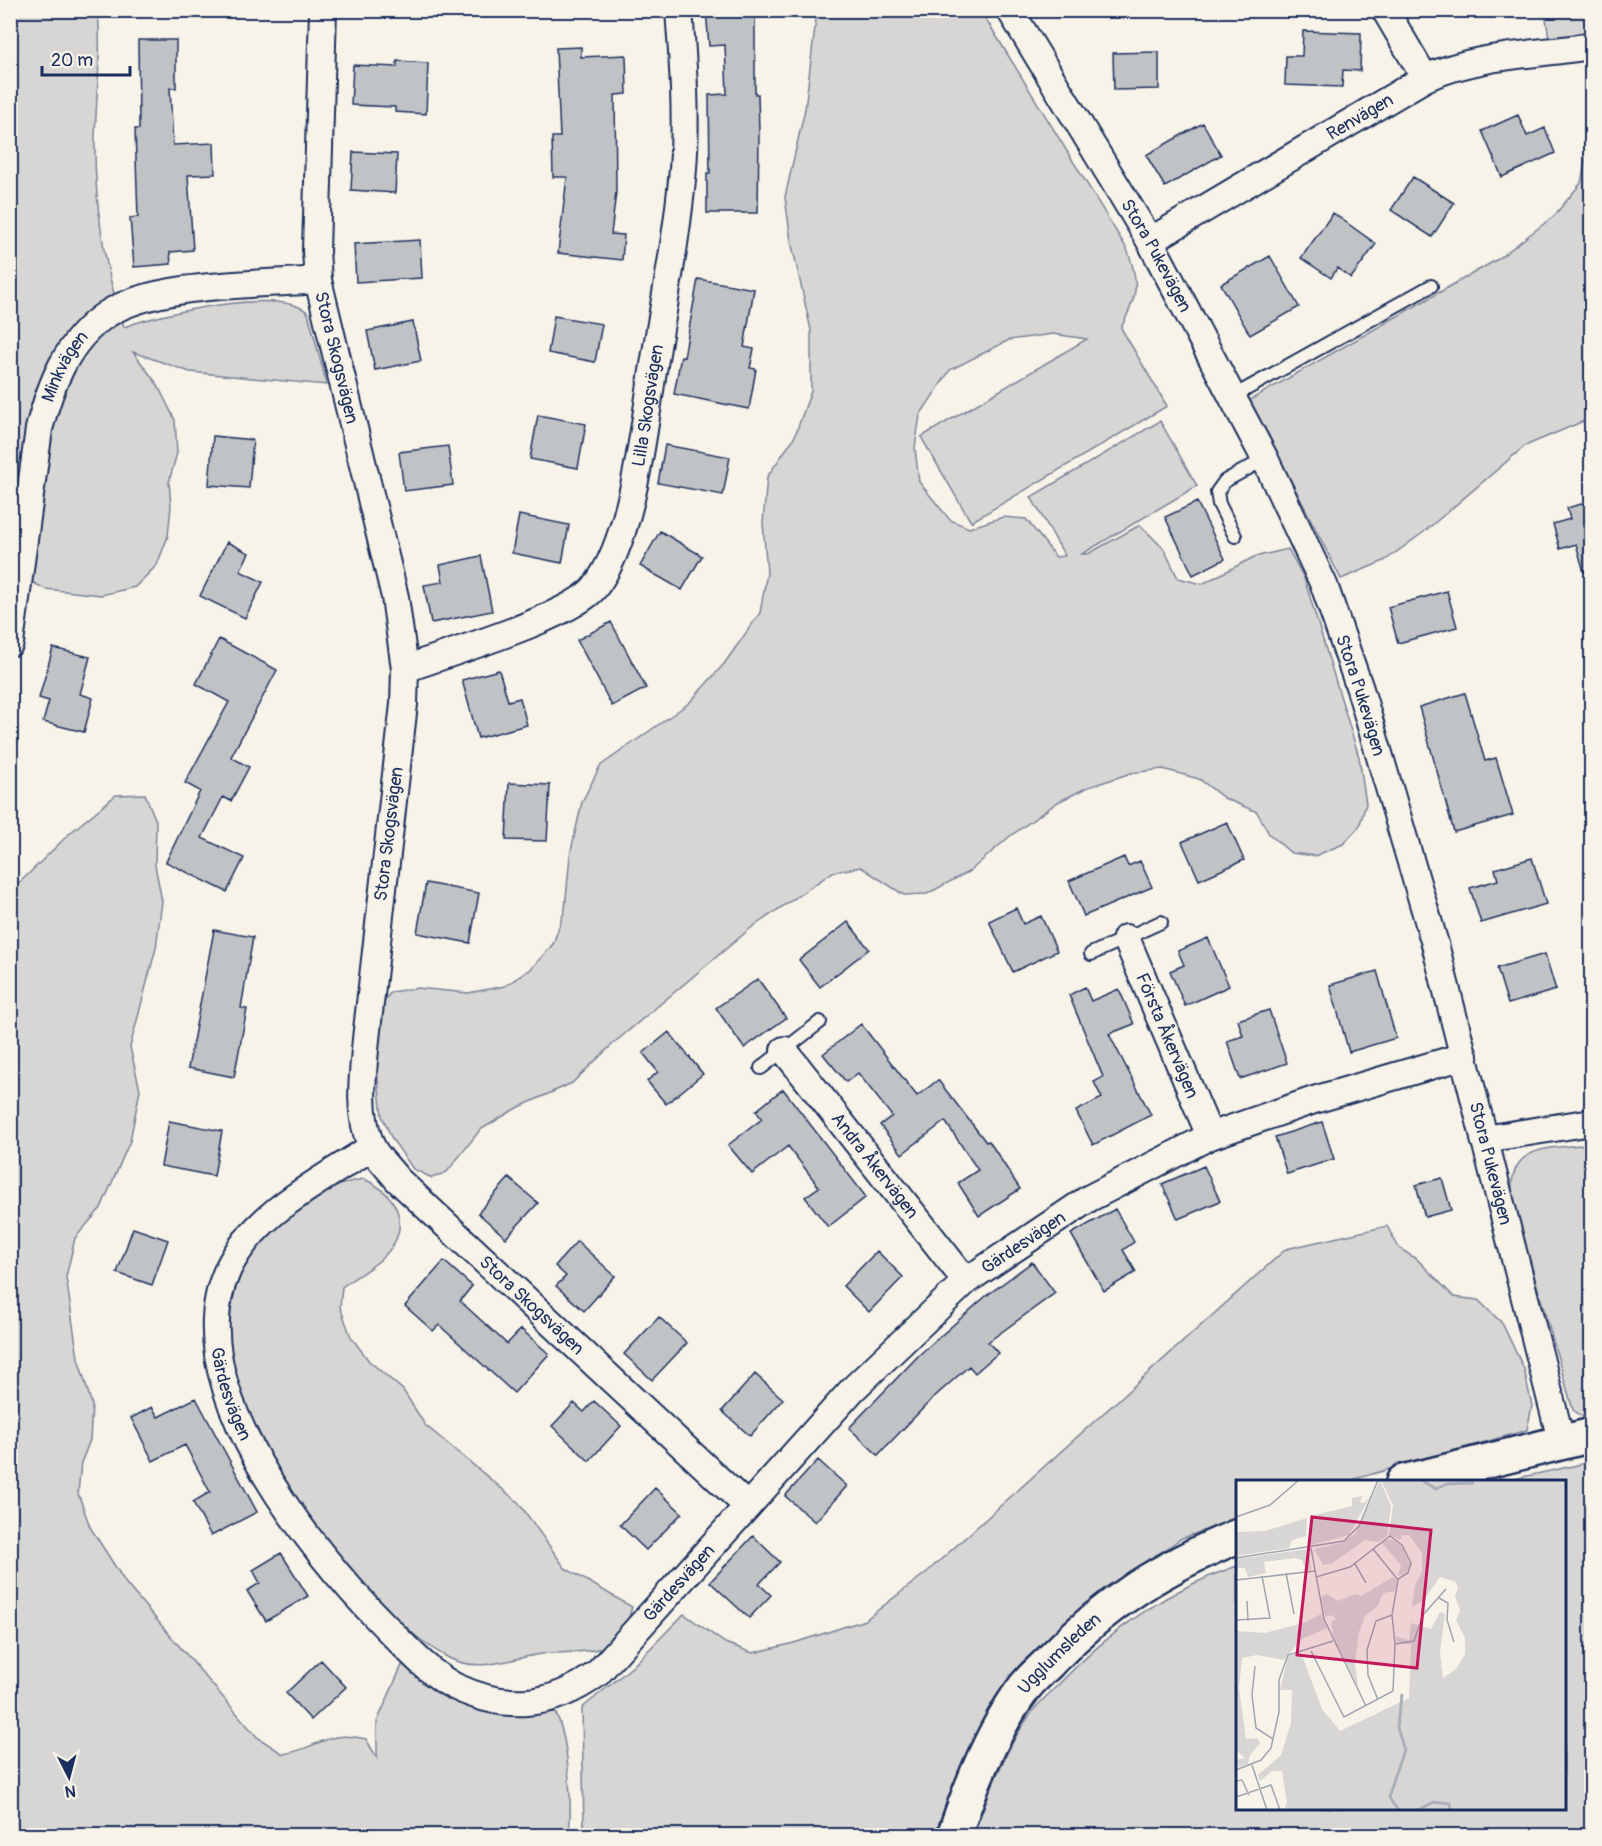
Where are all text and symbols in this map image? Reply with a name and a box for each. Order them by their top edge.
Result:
scale bar [42,39,130,77]
text: 20 m [51,49,93,72]
street label: Renvägen [1322,88,1397,145]
street label: Stora Pukevägen [1116,195,1197,316]
street label: Stora Skogsvägen [310,289,364,426]
street label: Minkvägen [36,326,93,405]
street label: Lilla Skogsvägen [627,343,669,469]
street label: Stora Pukevägen [1331,632,1391,759]
street label: Stora Skogsvägen [369,765,409,903]
street label: Första Åkervägen [1131,969,1204,1102]
street label: Stora Pukevägen [1464,1100,1517,1227]
street label: Andra Åkervägen [826,1108,924,1223]
street label: Gärdesvägen [977,1206,1070,1279]
street label: Stora Skogsvägen [475,1250,589,1360]
street label: Gärdesvägen [206,1346,257,1444]
inset map [1236,1480,1566,1810]
street label: Gärdesvägen [638,1539,720,1627]
street label: Ugglumsleden [1012,1607,1106,1698]
north arrow [39,1747,99,1807]
text: N [64,1780,77,1801]

